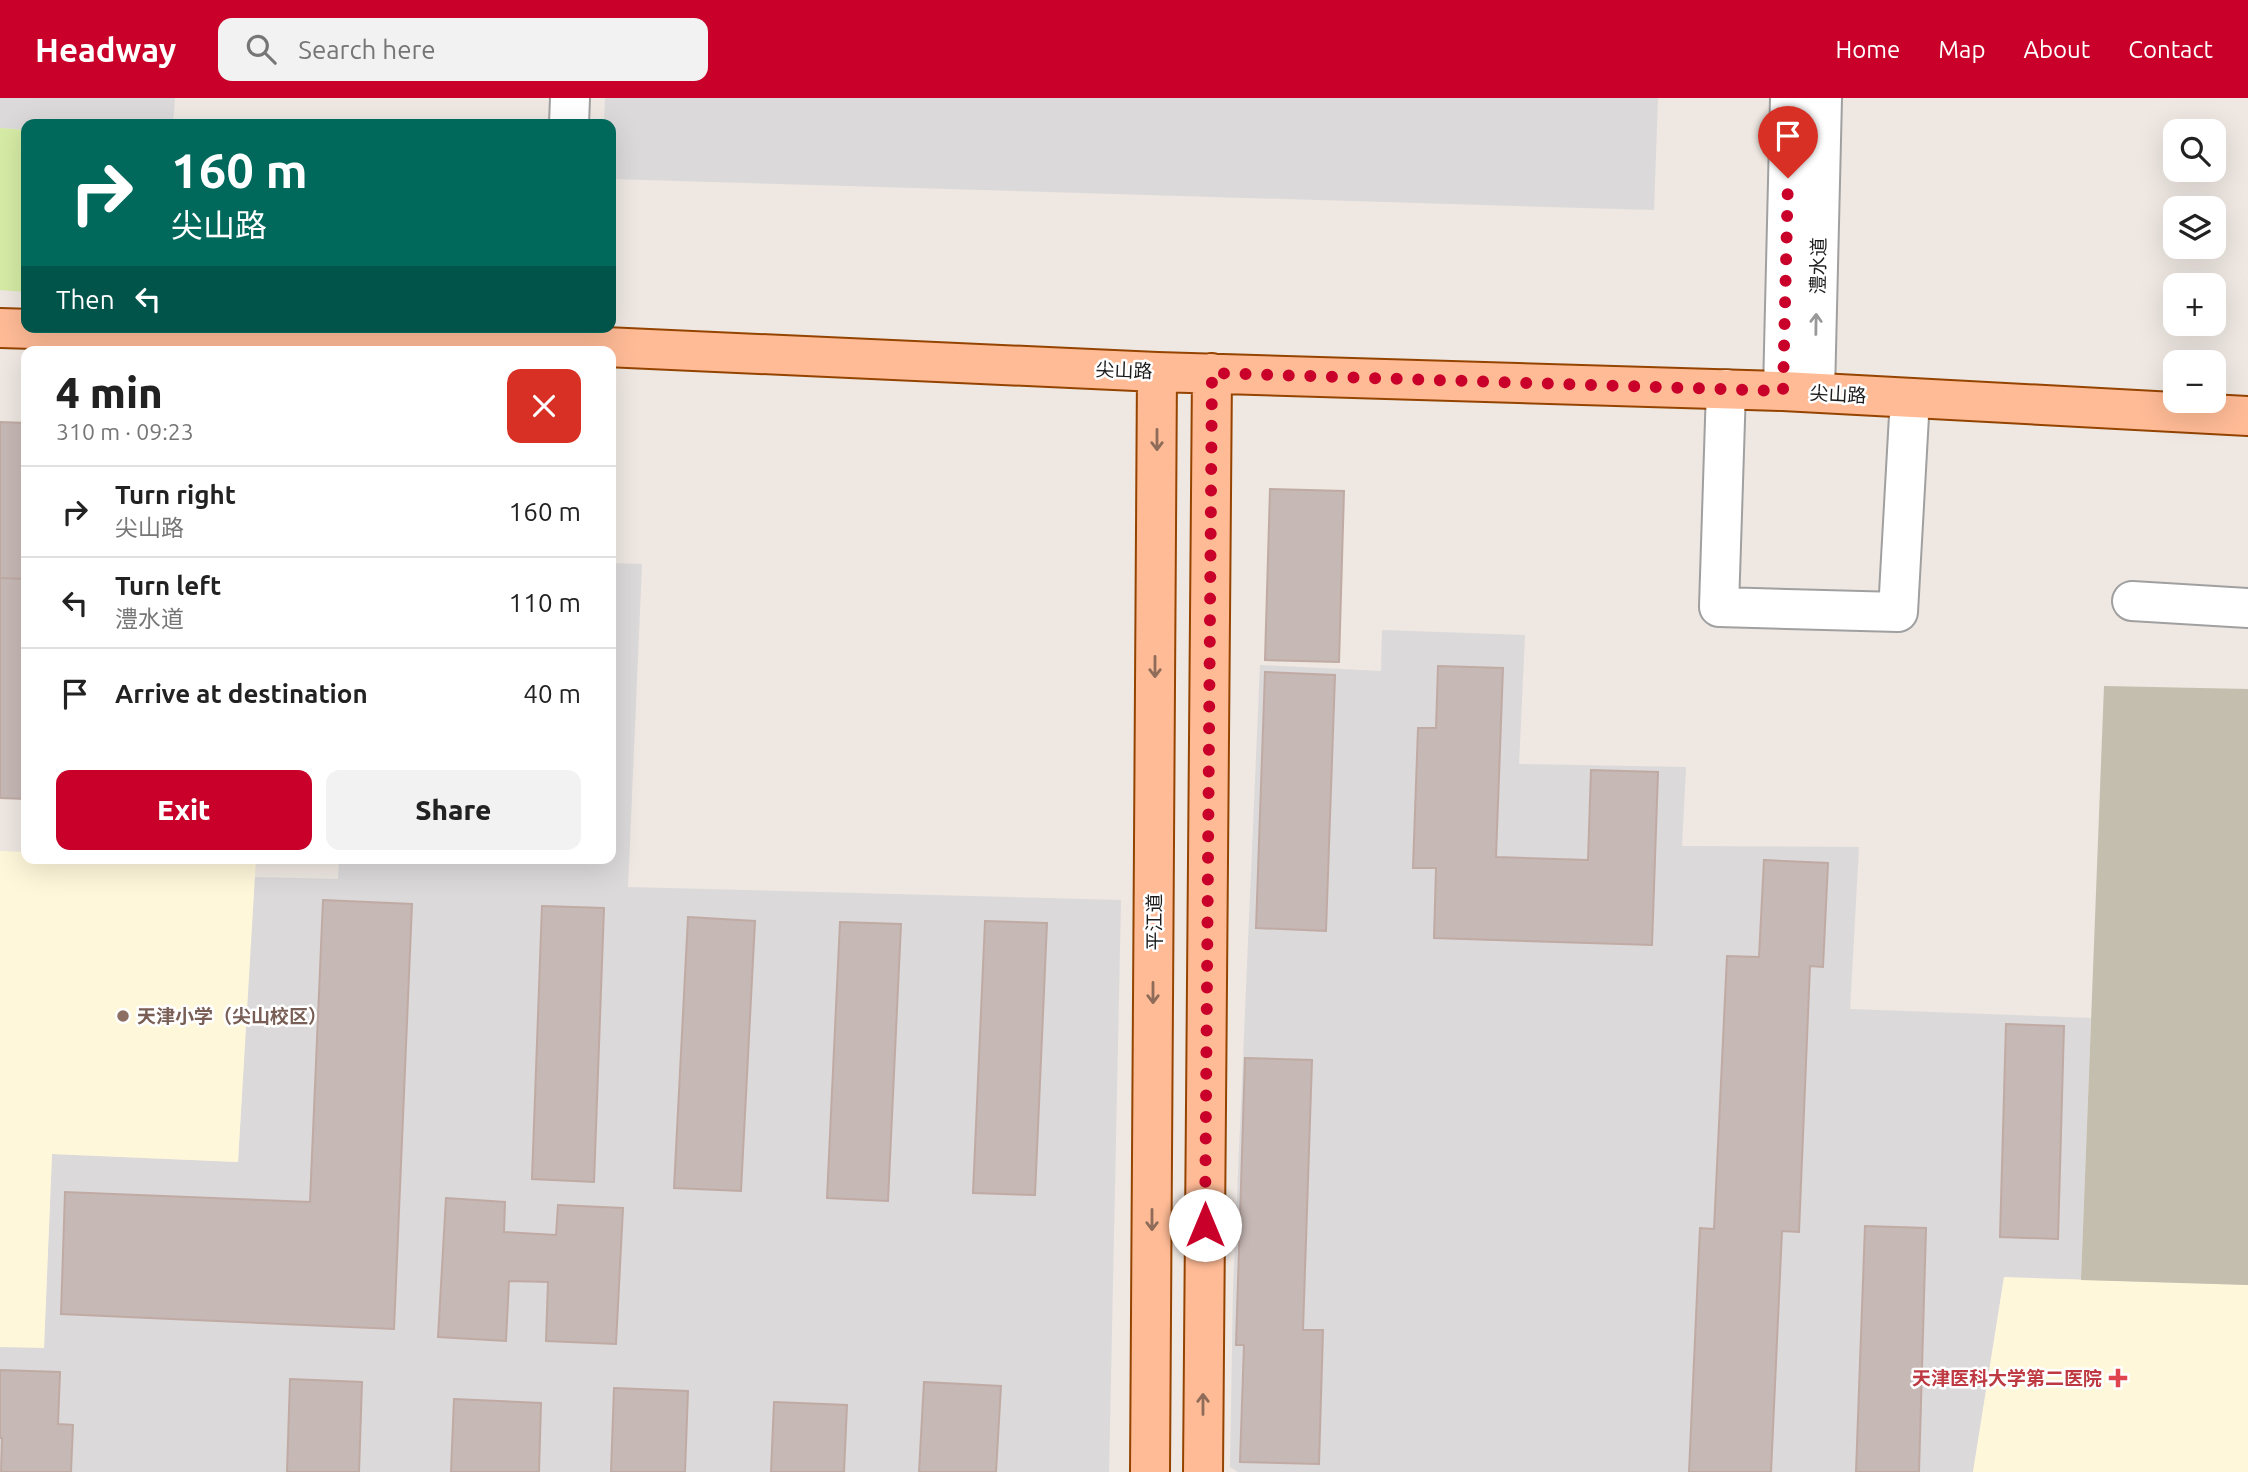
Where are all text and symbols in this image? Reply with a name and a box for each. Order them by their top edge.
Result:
search box [218,18,708,81]
icon: search [242,30,280,68]
text: Headway [35,31,176,68]
text: Search here [298,35,436,64]
text: Home [1835,36,1900,63]
text: Map [1938,36,1985,63]
text: About [2023,36,2090,63]
text: Contact [2128,36,2213,63]
pin [1758,106,1818,178]
icon: arrive [1769,117,1807,155]
map controls [2163,119,2226,413]
button: search [2163,119,2226,182]
text: 160 m [171,142,308,197]
icon: right [56,147,147,238]
button: layers [2163,196,2226,259]
text: 尖山路 [171,207,267,243]
street label: 澧水道 [1807,237,1829,295]
button: + [2163,273,2226,336]
icon: left [129,280,167,318]
text: Then [56,285,115,314]
one-way arrow [1810,313,1823,336]
button: − [2163,350,2226,413]
street label: 尖山路 [1095,358,1153,382]
text: 4 min [56,369,163,416]
button: close [507,369,581,443]
street label: 尖山路 [1809,382,1867,406]
text: 310 m · 09:23 [56,419,194,444]
one-way arrow [1150,428,1164,451]
text: Turn right [115,480,236,509]
icon: right [56,493,94,531]
text: 160 m [509,497,581,526]
text: 尖山路 [115,515,184,540]
text: Turn left [115,571,221,600]
icon: left [56,584,94,622]
text: 110 m [509,588,581,617]
text: 澧水道 [115,606,184,631]
one-way arrow [1148,656,1162,679]
icon: arrive [56,675,94,713]
text: Arrive at destination [115,679,368,708]
text: 40 m [523,679,581,708]
button: Exit [56,770,312,850]
button: Share [326,770,581,850]
street label: 平江道 [1143,893,1165,951]
one-way arrow [1146,981,1160,1004]
place label: 天津小学（尖山校区） [137,1005,327,1027]
marker: 天津小学（尖山校区） [115,1008,131,1024]
position arrow [1168,1188,1242,1262]
one-way arrow [1145,1209,1159,1232]
place label: 天津医科大学第二医院 [1912,1367,2102,1389]
marker: 天津医科大学第二医院 [2108,1368,2128,1388]
one-way arrow [1197,1393,1210,1416]

